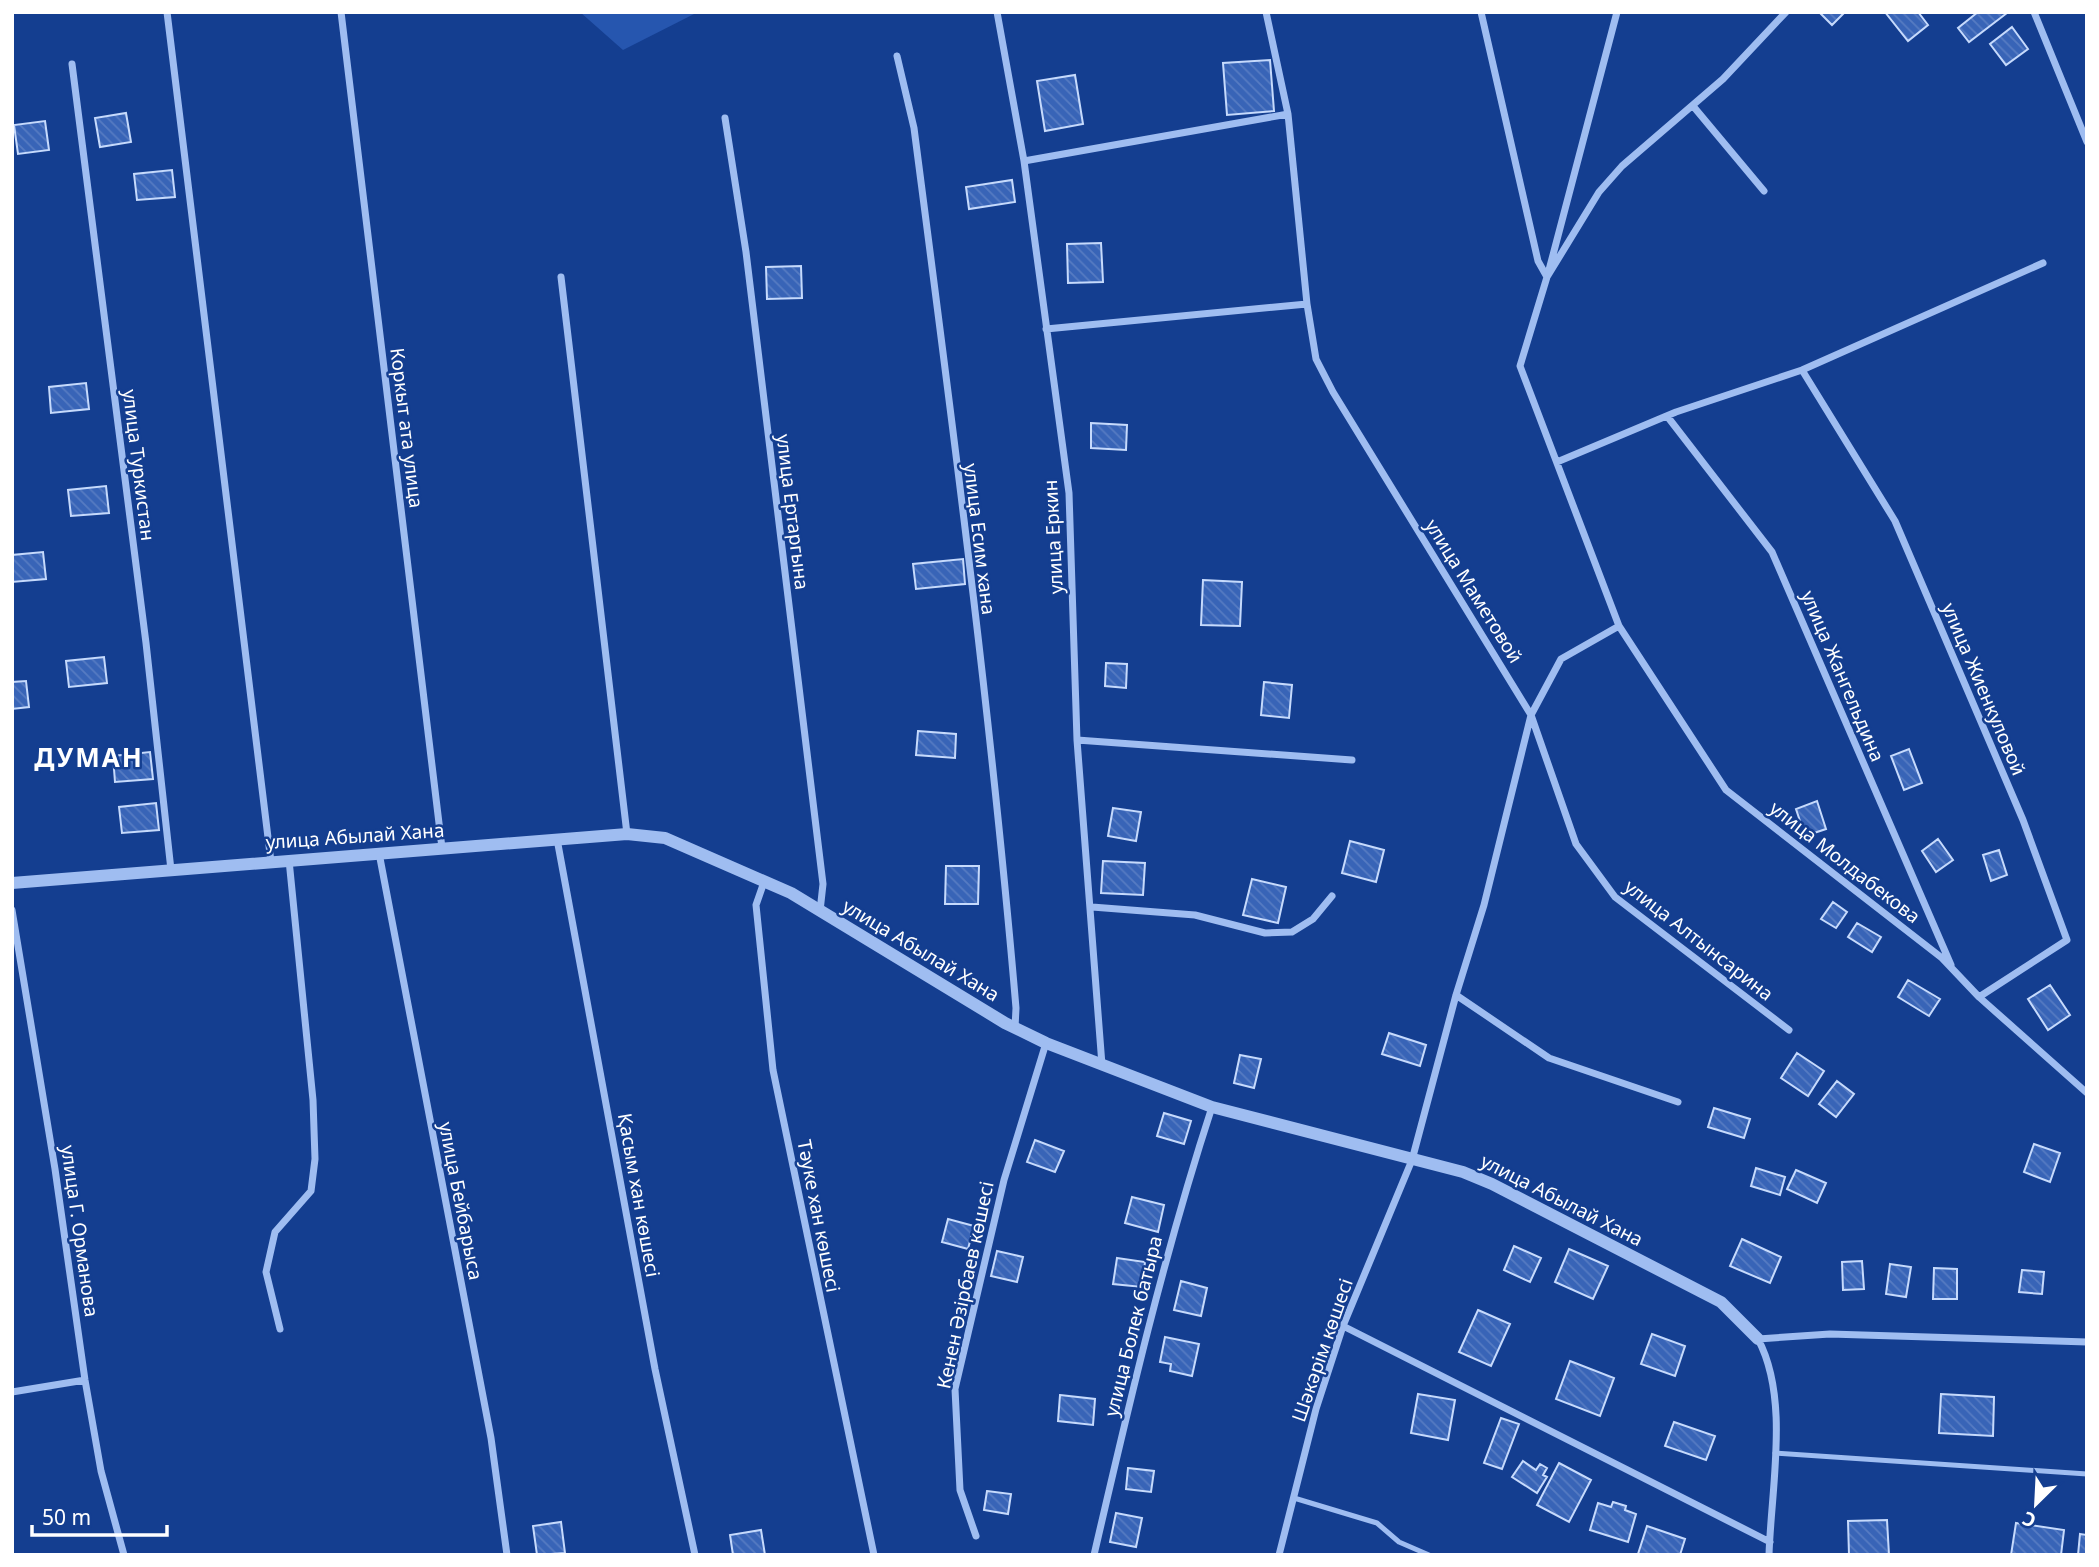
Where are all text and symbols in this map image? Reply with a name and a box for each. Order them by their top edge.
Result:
street label: Коркыт ата улица [384,346,430,510]
street label: улица Туркистан [117,388,161,542]
street label: улица Ертаргына [771,433,815,591]
street label: улица Есим хана [958,462,1002,616]
street label: улица Еркин [1037,479,1069,595]
street label: улица Маметовой [1419,514,1529,668]
street label: улица Жангельдина [1795,586,1891,766]
street label: улица Жиенкуловой [1936,599,2032,779]
district label: ДУМАН [34,739,144,775]
street label: улица Молдабекова [1764,795,1926,929]
street label: улица Абылай Хана [265,817,445,855]
street label: улица Алтынсарина [1619,874,1779,1006]
street label: улица Абылай Хана [838,893,1004,1007]
street label: Қасым хан көшесі [612,1111,666,1279]
street label: улица Бейбарыса [433,1120,489,1282]
street label: Тәуке хан көшесі [791,1137,847,1295]
street label: улица Г. Орманова [55,1144,105,1318]
street label: улица Абылай Хана [1476,1148,1648,1252]
street label: Кенен Әзірбаев көшесі [930,1179,1000,1391]
street label: улица Болек батыра [1098,1233,1168,1419]
street label: Шәкәрім көшесі [1285,1275,1359,1425]
north arrow [2001,1469,2071,1539]
scale bar [32,1494,166,1538]
text: 50 m [42,1503,91,1531]
text: С [2018,1505,2040,1534]

